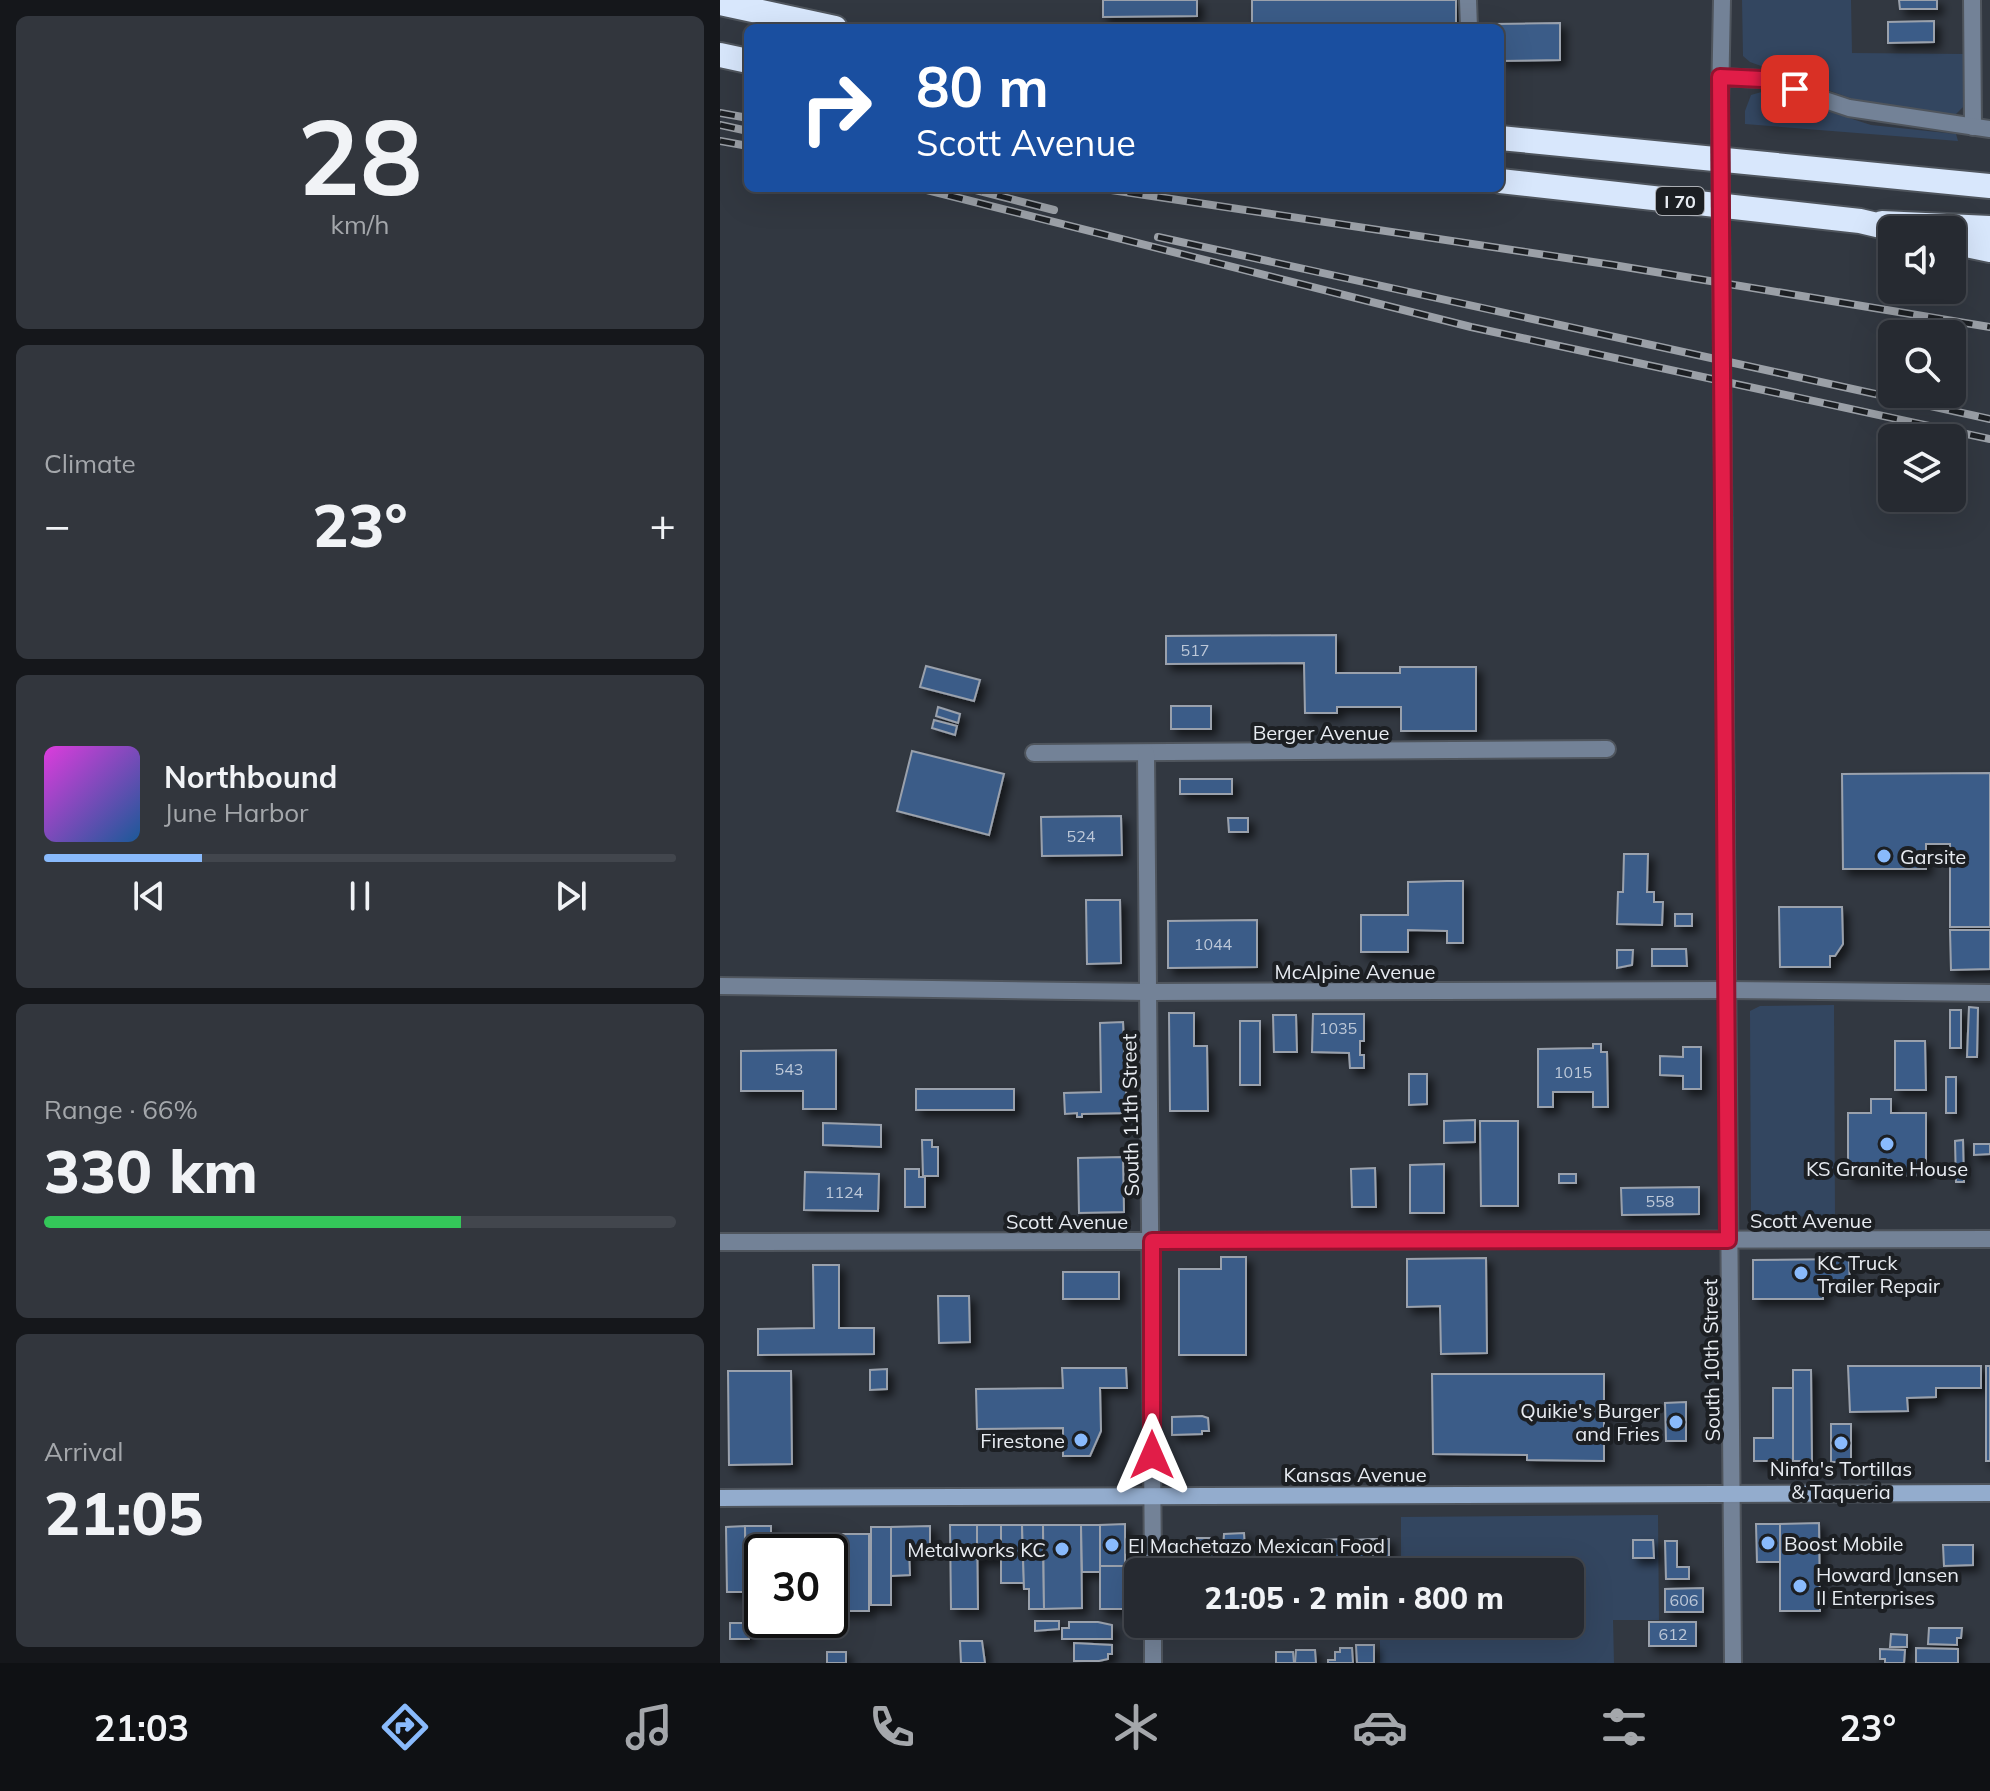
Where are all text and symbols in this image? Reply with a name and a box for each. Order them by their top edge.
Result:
text: 80 m [916,51,1049,121]
pin [1761,55,1829,123]
icon: right [784,56,888,160]
icon: arrive [1773,67,1817,111]
text: 28 [298,90,422,221]
text: Scott Avenue [916,120,1136,165]
road number: I 70 [1656,187,1704,215]
text: km/h [331,208,389,241]
map controls [1878,216,1966,512]
button: sound [1878,216,1966,304]
button: search [1878,320,1966,408]
button: layers [1878,424,1966,512]
text: Climate [44,447,136,480]
text: 23° [312,487,408,562]
text: − [44,497,70,552]
text: + [650,497,676,552]
house number: 517 [1181,640,1209,660]
street label: Berger Avenue [1253,720,1389,745]
text: Northbound [164,758,337,796]
text: June Harbor [164,796,309,829]
house number: 524 [1067,826,1096,846]
place label: Garsite [1900,844,1966,869]
marker: Garsite [1875,847,1893,865]
icon: previous [127,874,171,918]
icon: pause [338,874,382,918]
icon: next [549,874,593,918]
house number: 1044 [1194,934,1233,954]
street label: McAlpine Avenue [1275,959,1435,984]
house number: 1035 [1319,1018,1357,1038]
street label: South 11th Street [1116,1033,1144,1197]
house number: 543 [775,1059,803,1079]
house number: 1015 [1554,1062,1592,1082]
text: Range · 66% [44,1093,198,1126]
text: 330 km [44,1133,258,1208]
marker: KS Granite House [1878,1135,1896,1153]
place label: KS Granite House [1806,1156,1968,1181]
house number: 1124 [825,1182,864,1202]
house number: 558 [1646,1191,1674,1211]
street label: Scott Avenue [1750,1208,1872,1233]
street label: Scott Avenue [1006,1209,1128,1234]
place label: KC Truck Trailer Repair [1817,1250,1941,1298]
marker: KC Truck Trailer Repair [1792,1264,1810,1282]
street label: South 10th Street [1697,1278,1725,1442]
place label: Quikie's Burger and Fries [1520,1398,1661,1446]
position arrow [1110,1413,1194,1497]
marker: Quikie's Burger and Fries [1667,1413,1685,1431]
place label: Firestone [980,1428,1065,1453]
marker: Firestone [1072,1431,1090,1449]
marker: Ninfa's Tortillas & Taqueria [1832,1434,1850,1452]
text: Arrival [44,1435,124,1468]
place label: Ninfa's Tortillas & Taqueria [1770,1456,1912,1504]
street label: Kansas Avenue [1283,1462,1427,1487]
text: 21:05 [44,1475,204,1550]
place label: Boost Mobile [1784,1531,1903,1556]
place label: El Machetazo Mexican Food [1128,1533,1385,1558]
speed limit sign: 30 [744,1534,848,1638]
marker: Boost Mobile [1759,1534,1777,1552]
marker: El Machetazo Mexican Food [1103,1536,1121,1554]
place label: Metalworks KC [907,1537,1046,1562]
marker: Metalworks KC [1053,1540,1071,1558]
place label: Howard Jansen II Enterprises [1816,1562,1959,1610]
marker: Howard Jansen II Enterprises [1791,1577,1809,1595]
text: 21:05 · 2 min · 800 m [1204,1579,1504,1617]
house number: 606 [1670,1590,1698,1610]
house number: 612 [1659,1624,1687,1644]
icon: directions [377,1699,433,1755]
icon: music [621,1699,677,1755]
icon: phone [864,1699,920,1755]
icon: climate [1108,1699,1164,1755]
icon: car [1352,1699,1408,1755]
icon: filters [1596,1699,1652,1755]
text: 21:03 [94,1705,189,1750]
text: 23° [1839,1705,1896,1750]

